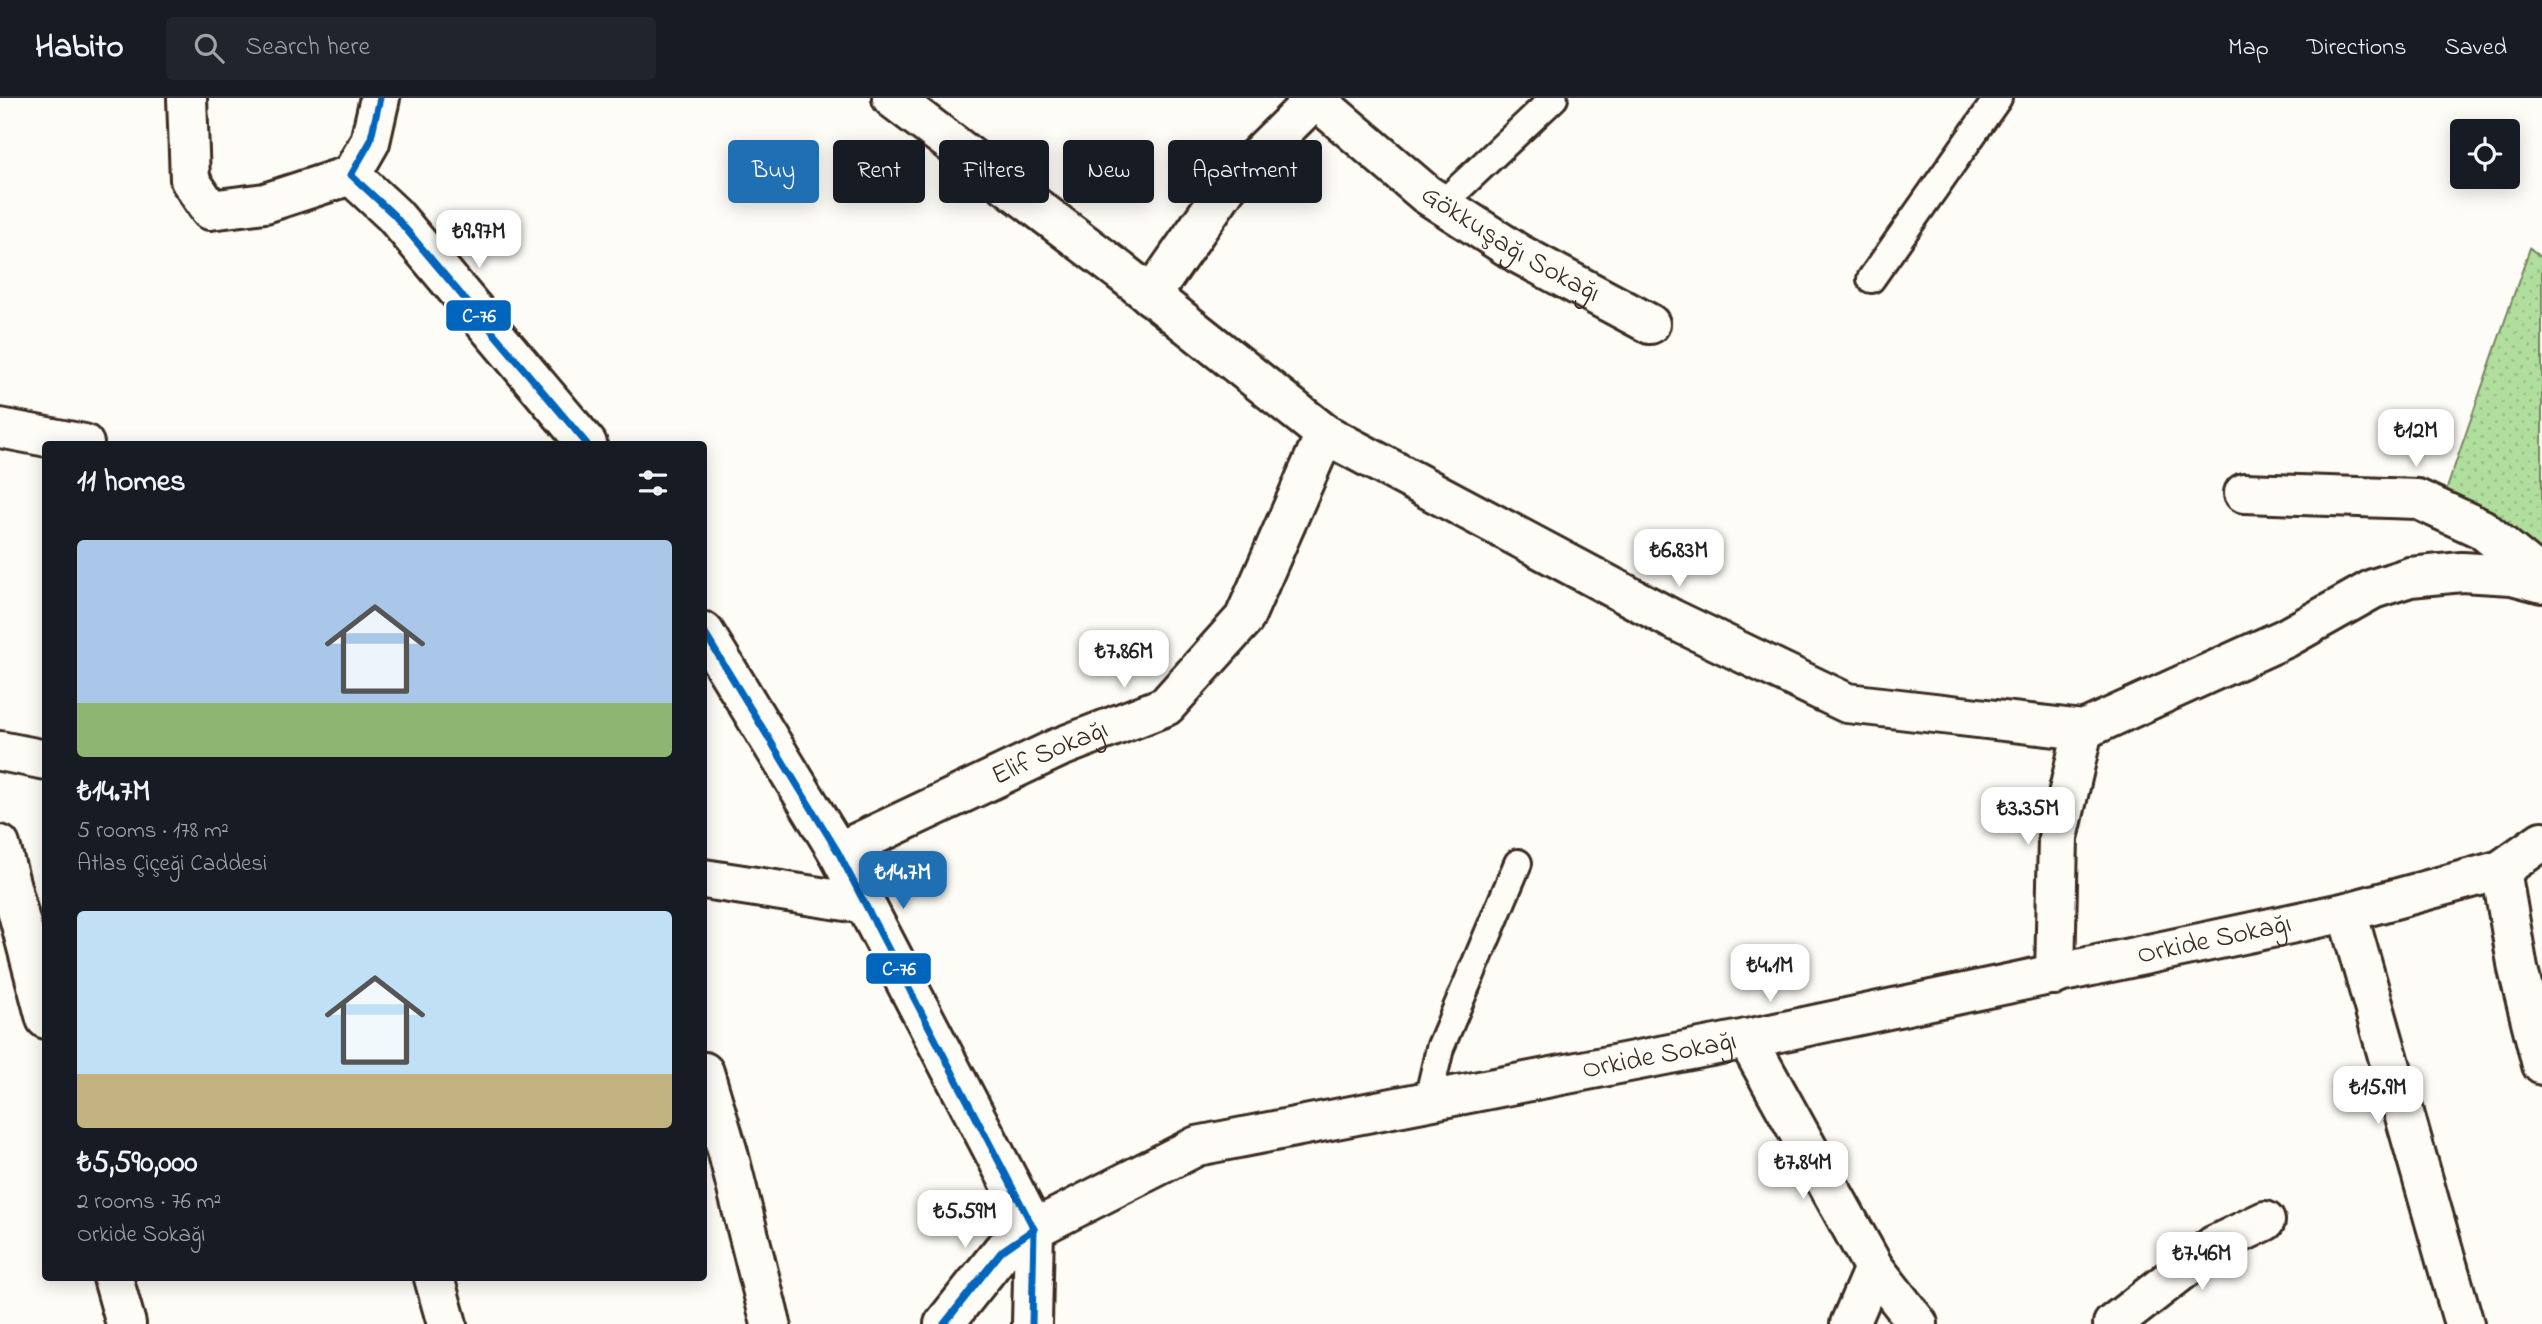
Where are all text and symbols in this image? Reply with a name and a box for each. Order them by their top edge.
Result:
search box [166,17,656,80]
text: Habito [35,24,124,72]
icon: search [190,29,228,67]
text: Search here [246,29,370,67]
text: Map [2228,31,2269,66]
text: Directions [2307,31,2406,66]
text: Saved [2444,31,2507,66]
map controls [2450,119,2520,189]
button: locate [2450,119,2520,189]
chip: Buy [728,140,819,203]
chip: Rent [833,140,925,203]
chip: Filters [939,140,1049,203]
chip: New [1063,140,1154,203]
chip: Apartment [1168,140,1322,203]
street label: Gökkuşağı Sokağı [1413,175,1607,314]
pin: ₺9.97M [422,211,536,270]
text: ₺9.97M [452,216,506,249]
line badge: C-76 [445,299,512,332]
text: C-76 [462,304,497,331]
pin: ₺12M [2375,410,2457,469]
text: ₺12M [2394,415,2438,448]
text: 11 homes [77,461,185,505]
icon: filters [634,464,672,502]
pin: ₺6.83M [1622,530,1736,589]
text: ₺6.83M [1650,535,1708,568]
icon: home [312,586,438,712]
pin: ₺7.86M [1067,630,1181,690]
text: ₺7.86M [1095,636,1153,669]
street label: Elif Sokağı [985,710,1114,797]
text: ₺14.7M [77,771,151,815]
pin: ₺3.35M [1971,788,2085,847]
text: ₺3.35M [1997,793,2059,826]
text: 5 rooms · 178 m² [77,815,229,848]
text: Atlas Çiçeği Caddesi [77,848,267,881]
pin: ₺14.7M [846,852,960,911]
text: ₺14.7M [875,857,931,890]
street label: Orkide Sokağı [2134,904,2295,976]
pin: ₺4.1M [1721,944,1819,1004]
text: ₺4.1M [1747,950,1793,983]
line badge: C-76 [865,952,932,985]
icon: home [312,957,438,1083]
text: C-76 [882,957,917,984]
street label: Orkide Sokağı [1579,1021,1740,1091]
pin: ₺15.9M [2321,1066,2435,1126]
text: ₺15.9M [2349,1072,2407,1105]
text: ₺5,590,000 [77,1142,197,1186]
pin: ₺7.84M [1746,1142,1860,1201]
text: ₺7.84M [1774,1147,1832,1180]
text: 2 rooms · 76 m² [77,1186,221,1219]
pin: ₺5.59M [908,1190,1022,1250]
text: ₺5.59M [933,1196,997,1229]
text: Orkide Sokağı [77,1219,205,1252]
pin: ₺7.46M [2145,1232,2259,1292]
text: ₺7.46M [2172,1238,2232,1271]

